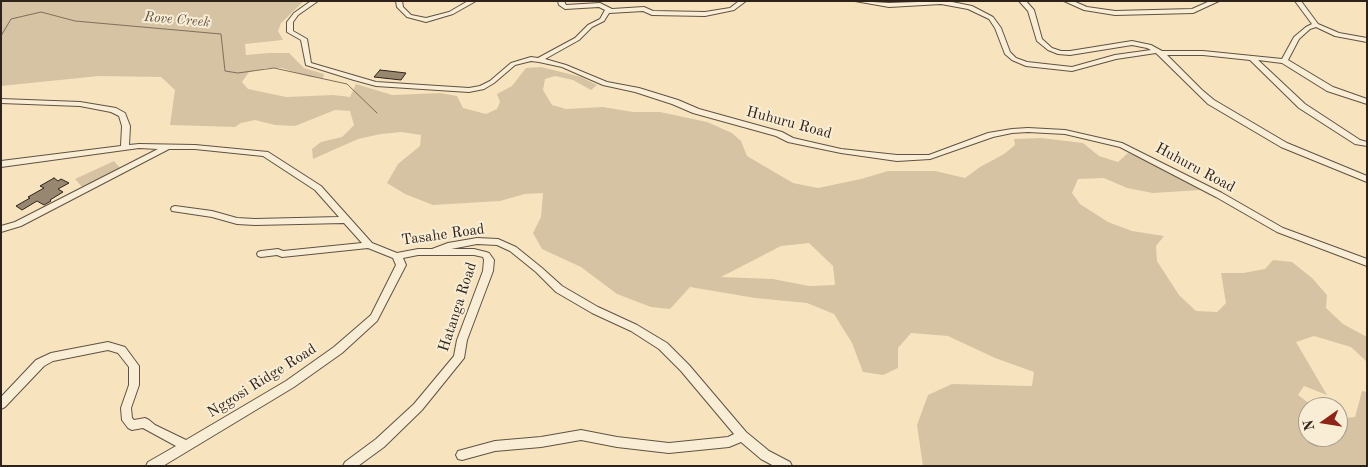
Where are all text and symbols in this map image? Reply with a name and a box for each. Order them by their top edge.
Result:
water label: Rove Creek [143,9,211,31]
street label: Huhuru Road [744,103,834,143]
street label: Huhuru Road [1152,139,1238,197]
street label: Tasahe Road [400,220,486,250]
street label: Hatanga Road [435,260,481,354]
street label: Nggosi Ridge Road [204,340,320,422]
north arrow [1298,397,1348,447]
text: N [1301,418,1317,432]

